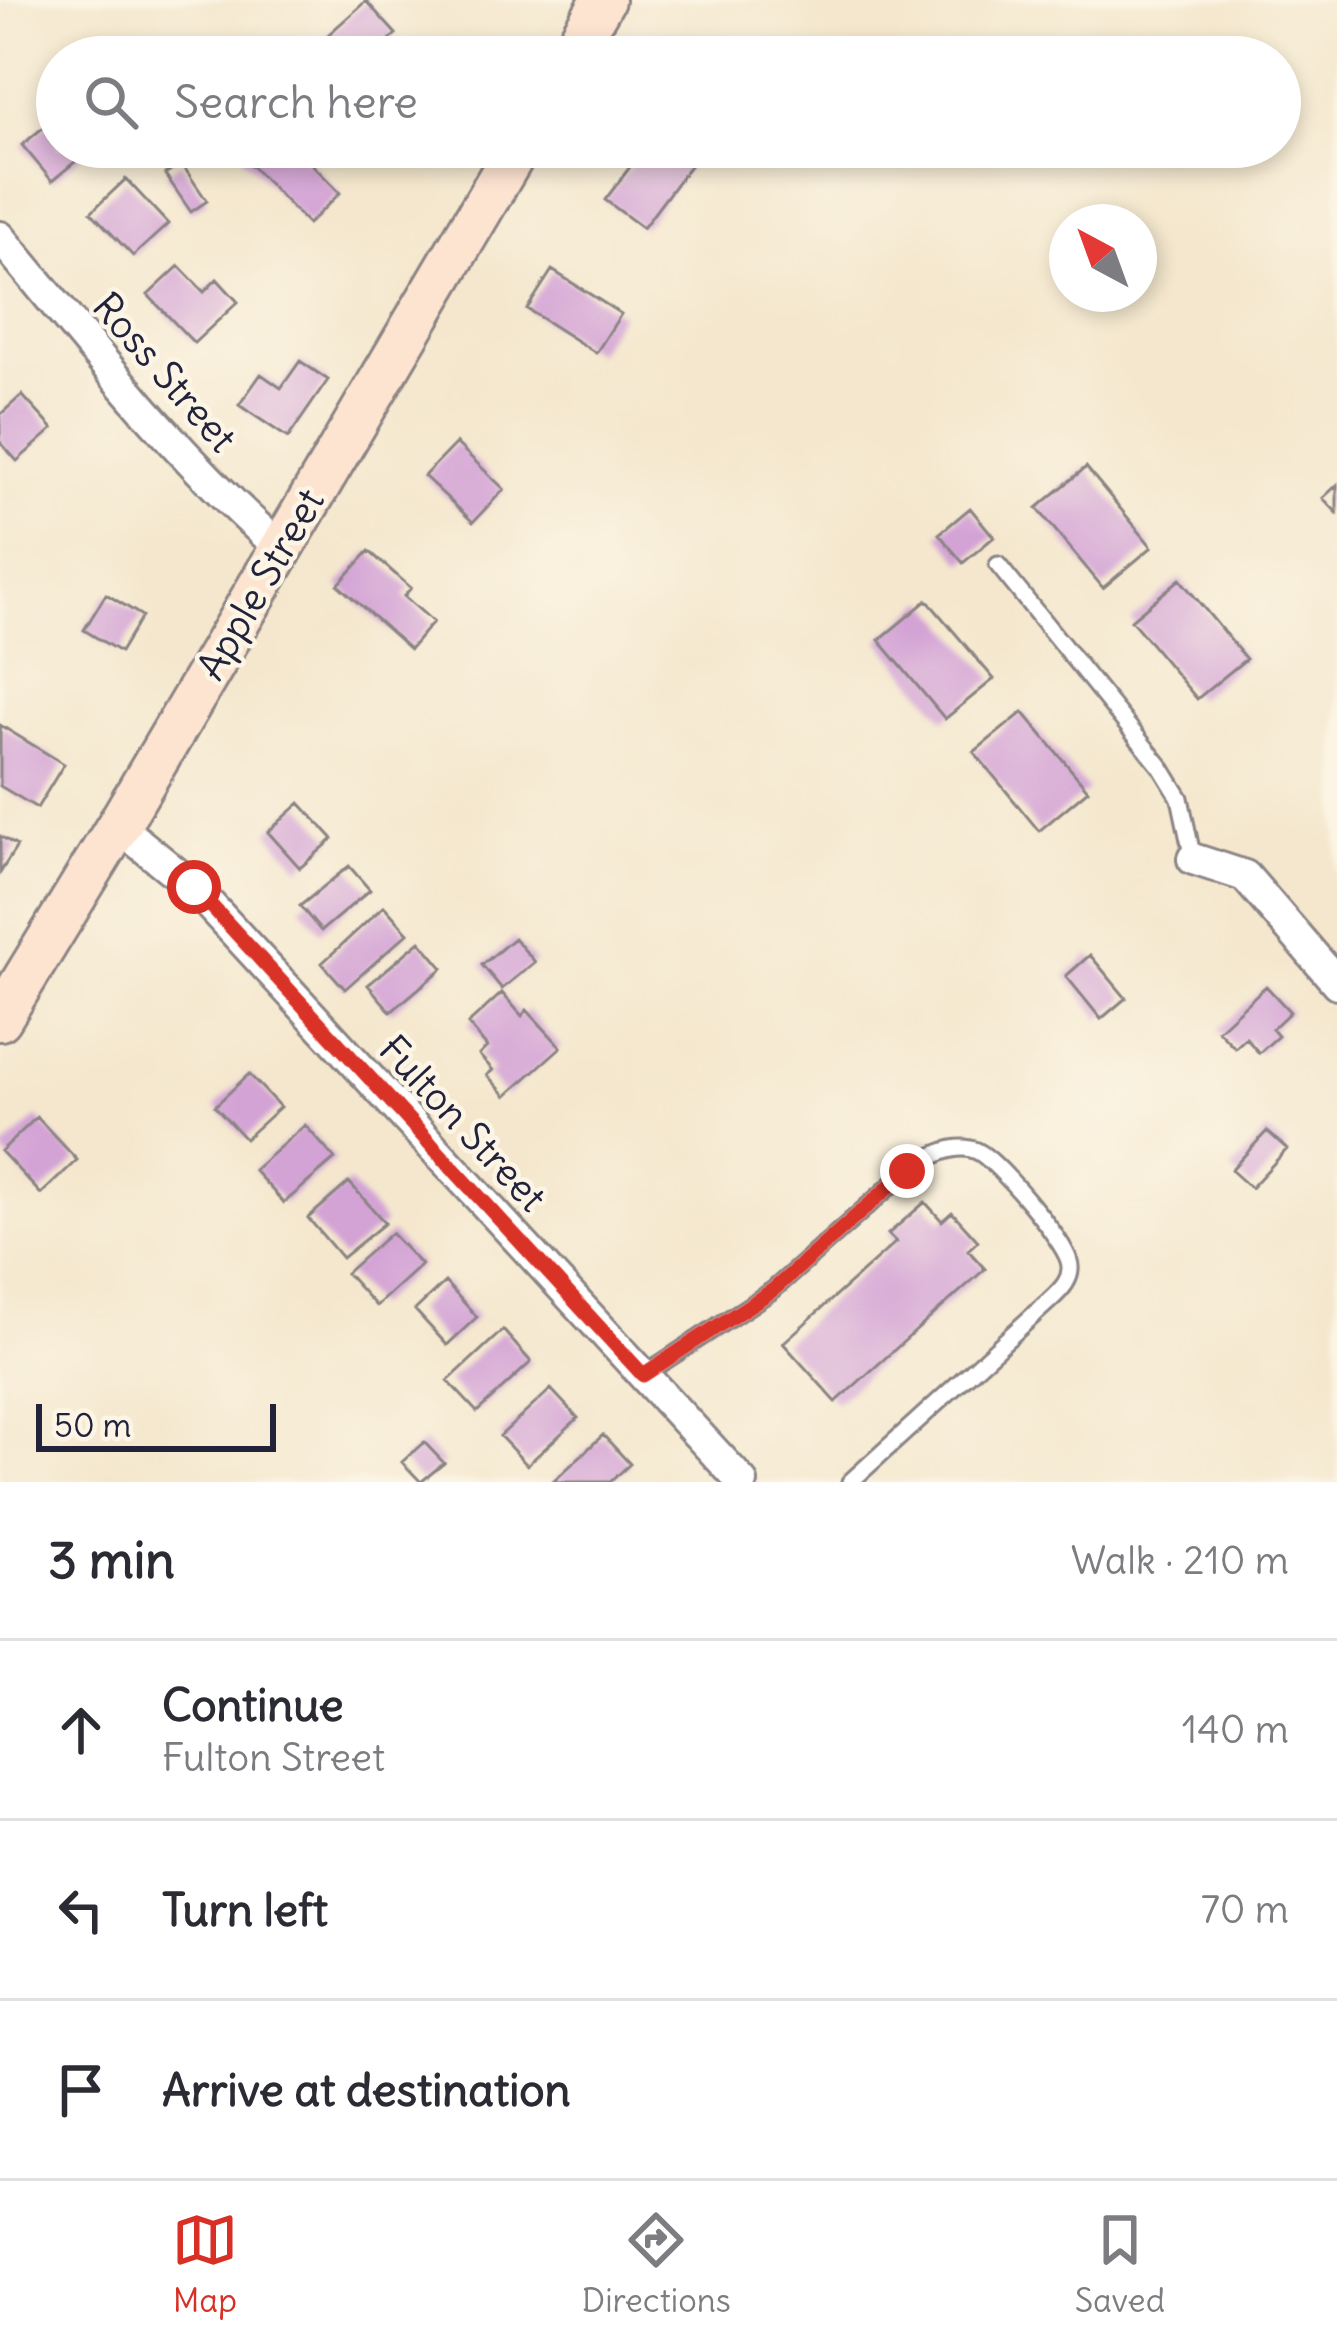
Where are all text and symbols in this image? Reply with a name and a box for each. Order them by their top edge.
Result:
search box [36,36,1301,168]
icon: search [78,69,144,135]
text: Search here [174,74,418,130]
north arrow [1049,204,1157,312]
street label: Ross Street [82,283,247,462]
street label: Apple Street [186,480,335,689]
route start [167,860,221,914]
street label: Fulton Street [369,1025,557,1222]
route end [880,1144,934,1198]
scale bar [36,1398,276,1451]
text: 50 m [54,1404,131,1446]
text: 3 min [48,1528,175,1592]
text: Walk · 210 m [1071,1536,1289,1585]
text: Continue [162,1677,344,1733]
icon: ahead [48,1697,114,1763]
text: 140 m [1182,1705,1289,1754]
text: Fulton Street [162,1733,385,1782]
icon: left [48,1877,114,1943]
text: Turn left [162,1882,328,1938]
text: 70 m [1201,1885,1289,1934]
icon: arrive [48,2057,114,2123]
text: Arrive at destination [162,2062,571,2118]
tab: Map [172,2207,238,2321]
tab: Directions [582,2207,731,2321]
tab: Saved [1075,2207,1165,2321]

